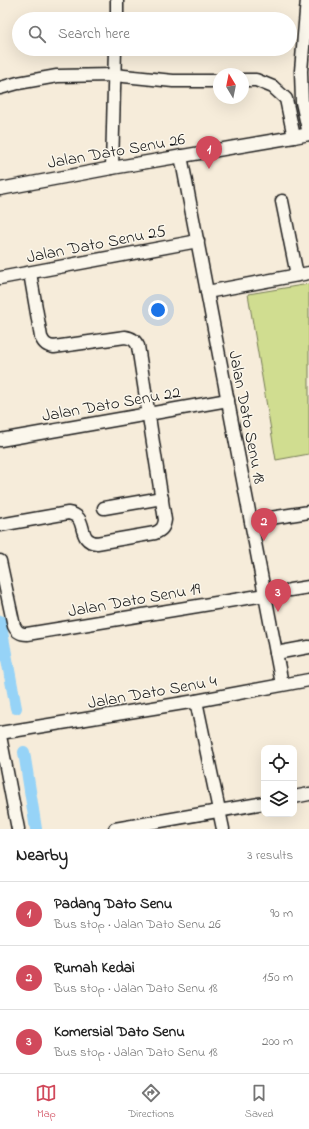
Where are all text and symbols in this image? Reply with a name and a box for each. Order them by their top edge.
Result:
search box [12,12,297,56]
icon: search [26,23,48,45]
text: Search here [58,23,130,45]
north arrow [213,68,249,104]
street label: Jalan Dato Senu 26 [45,127,188,176]
pin: 1 [196,136,222,169]
street label: Jalan Dato Senu 25 [24,219,168,270]
your location [148,300,168,320]
street label: Jalan Dato Senu 18 [221,349,272,486]
street label: Jalan Dato Senu 22 [40,380,183,429]
pin: 2 [251,508,277,541]
street label: Jalan Dato Senu 19 [66,577,202,624]
pin: 3 [265,579,291,612]
street label: Jalan Dato Senu 4 [86,669,219,716]
map controls [261,745,297,817]
button: locate [261,745,297,781]
button: layers [261,781,297,817]
text: Nearby [16,843,68,868]
text: 3 results [247,846,293,865]
text: Padang Dato Senu [54,893,172,915]
text: 1 [27,904,31,923]
text: 90 m [270,904,293,923]
text: Bus stop · Jalan Dato Senu 26 [54,915,221,934]
text: Rumah Kedai [54,957,135,979]
text: 2 [26,968,32,987]
text: 150 m [262,968,293,987]
text: Bus stop · Jalan Dato Senu 18 [54,979,218,998]
text: Komersial Dato Senu [54,1021,185,1043]
text: 3 [26,1032,32,1051]
text: 200 m [262,1032,293,1051]
text: Bus stop · Jalan Dato Senu 18 [54,1043,218,1062]
tab: Map [35,1082,57,1122]
tab: Directions [128,1082,174,1122]
tab: Saved [245,1082,274,1122]

